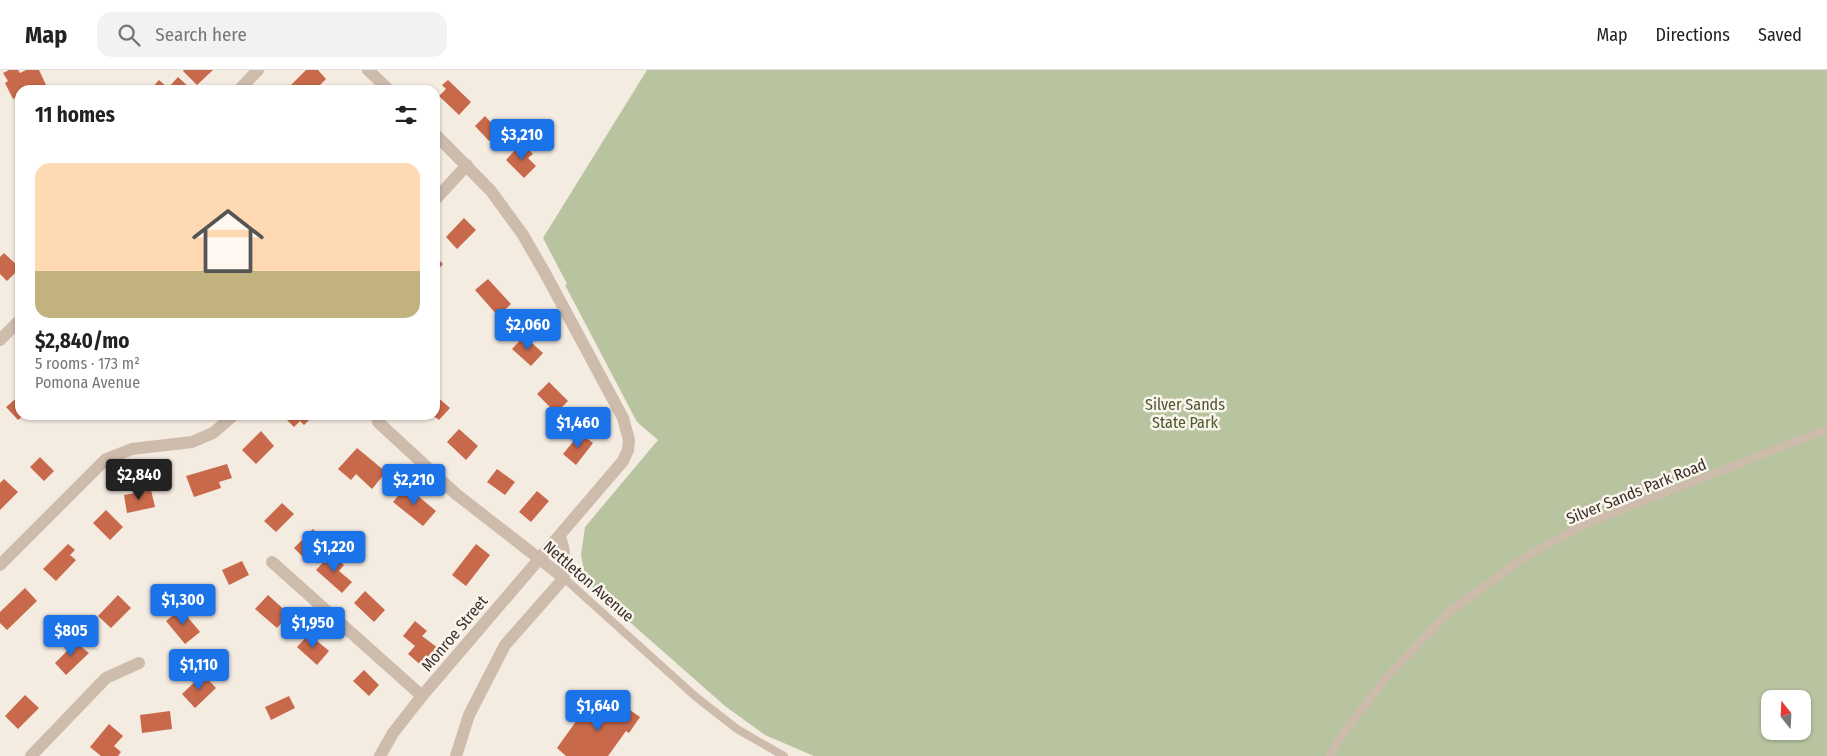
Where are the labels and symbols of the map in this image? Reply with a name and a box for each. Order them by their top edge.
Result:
pin: $3,210 [481,118,563,161]
pin: $2,060 [487,308,569,351]
park label: Silver Sands State Park [1145,395,1225,432]
pin: $1,460 [537,406,619,449]
street label: Silver Sands Park Road [1564,455,1709,528]
pin: $2,840 [98,458,180,501]
pin: $2,210 [373,464,455,506]
pin: $1,220 [293,530,375,573]
street label: Nettleton Avenue [540,537,638,626]
pin: $1,300 [142,584,224,626]
street label: Monroe Street [417,591,492,675]
pin: $1,950 [272,606,354,649]
pin: $805 [41,614,101,657]
pin: $1,110 [158,648,240,691]
pin: $1,640 [557,690,639,732]
north arrow [1761,690,1811,740]

